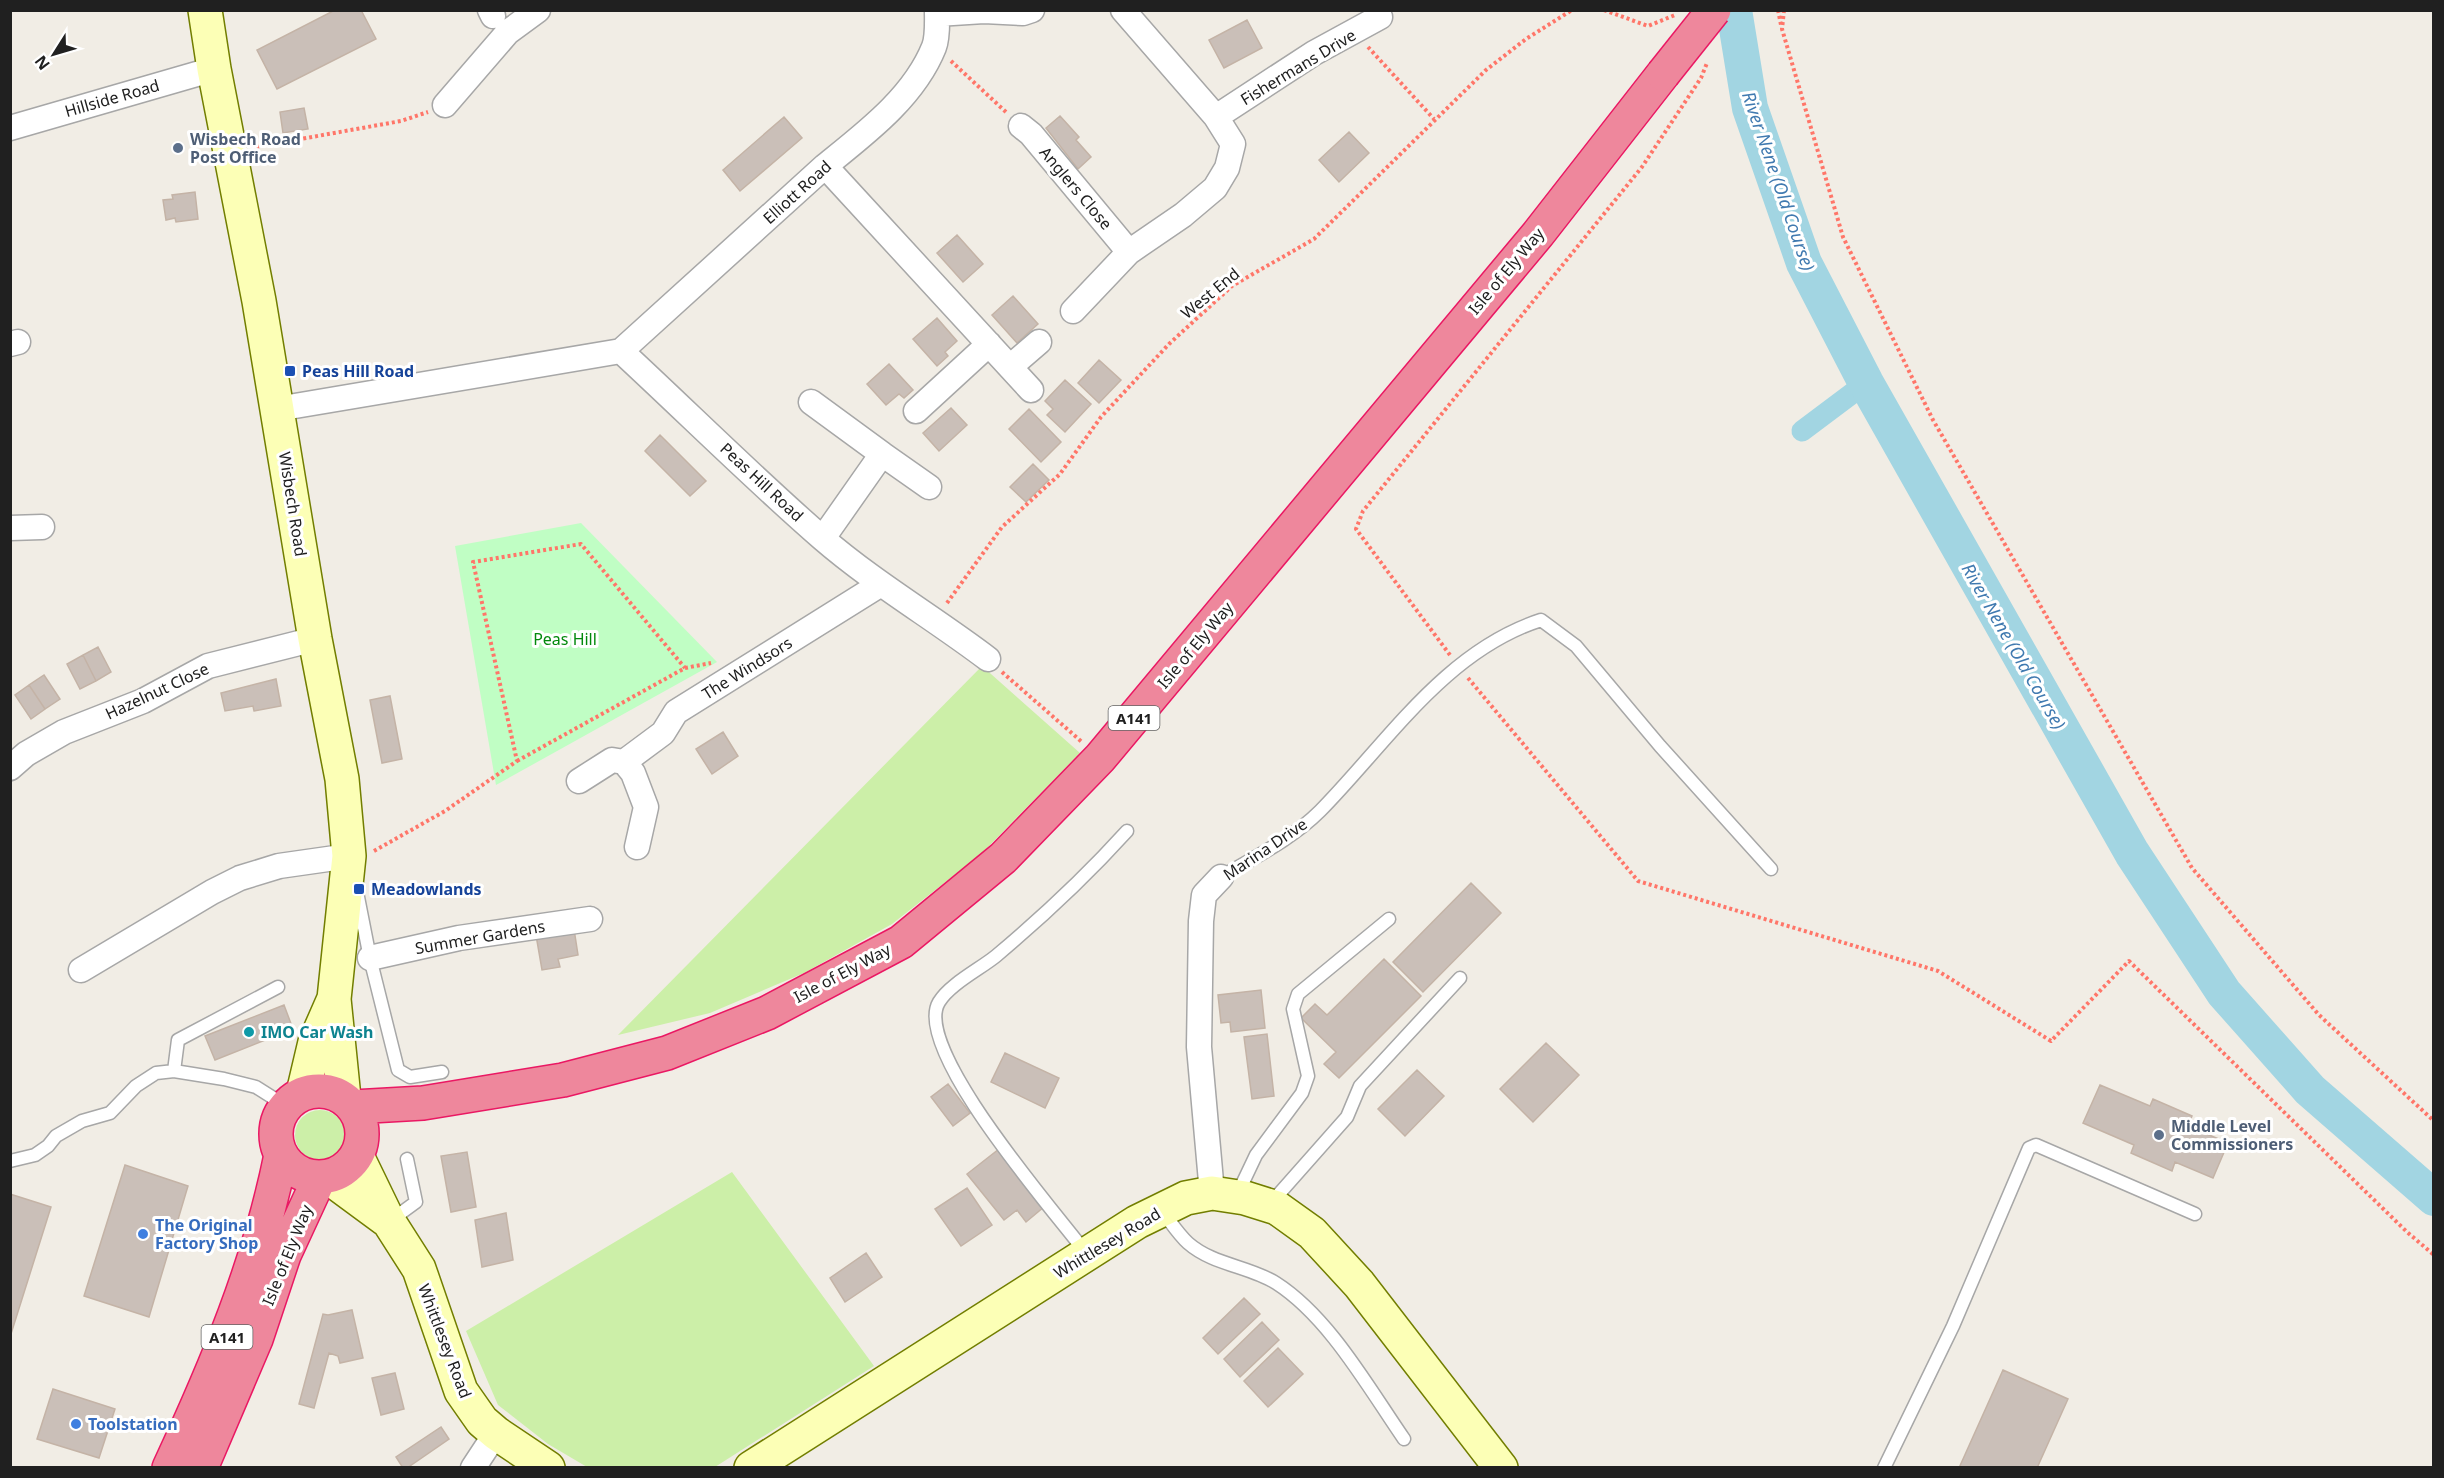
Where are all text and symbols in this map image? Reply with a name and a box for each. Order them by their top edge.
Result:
north arrow [24,24,84,84]
street label: Fishermans Drive [1236,24,1360,110]
text: N [29,51,55,75]
street label: Hillside Road [62,74,162,122]
water label: River Nene (Old Course) [1737,88,1821,274]
place label: Wisbech Road Post Office [190,128,301,168]
marker: Wisbech Road Post Office [171,141,185,155]
street label: Anglers Close [1035,142,1117,234]
street label: Elliott Road [758,155,836,229]
street label: Isle of Ely Way [1463,222,1549,319]
street label: West End [1176,262,1244,324]
place label: Peas Hill Road [302,360,414,382]
marker: Peas Hill Road [283,364,297,378]
street label: Peas Hill Road [716,438,808,526]
street label: Wisbech Road [274,450,312,558]
water label: River Nene (Old Course) [1957,559,2071,733]
street label: Isle of Ely Way [1152,596,1238,693]
park label: Peas Hill [533,628,597,650]
street label: The Windsors [698,632,796,704]
street label: Hazelnut Close [102,657,212,725]
road number: A141 [1108,706,1160,730]
street label: Marina Drive [1219,813,1311,885]
place label: Meadowlands [371,878,482,900]
marker: Meadowlands [352,882,366,896]
street label: Summer Gardens [413,915,547,959]
street label: Isle of Ely Way [790,938,895,1008]
place label: IMO Car Wash [261,1021,373,1043]
marker: IMO Car Wash [242,1025,256,1039]
place label: Middle Level Commissioners [2171,1115,2293,1155]
marker: Middle Level Commissioners [2152,1128,2166,1142]
street label: Isle of Ely Way [257,1201,318,1309]
street label: Whittlesey Road [1050,1202,1164,1284]
place label: The Original Factory Shop [155,1214,258,1254]
marker: The Original Factory Shop [136,1227,150,1241]
street label: Whittlesey Road [413,1281,477,1401]
road number: A141 [202,1325,252,1349]
place label: Toolstation [88,1413,178,1435]
marker: Toolstation [69,1417,83,1431]

